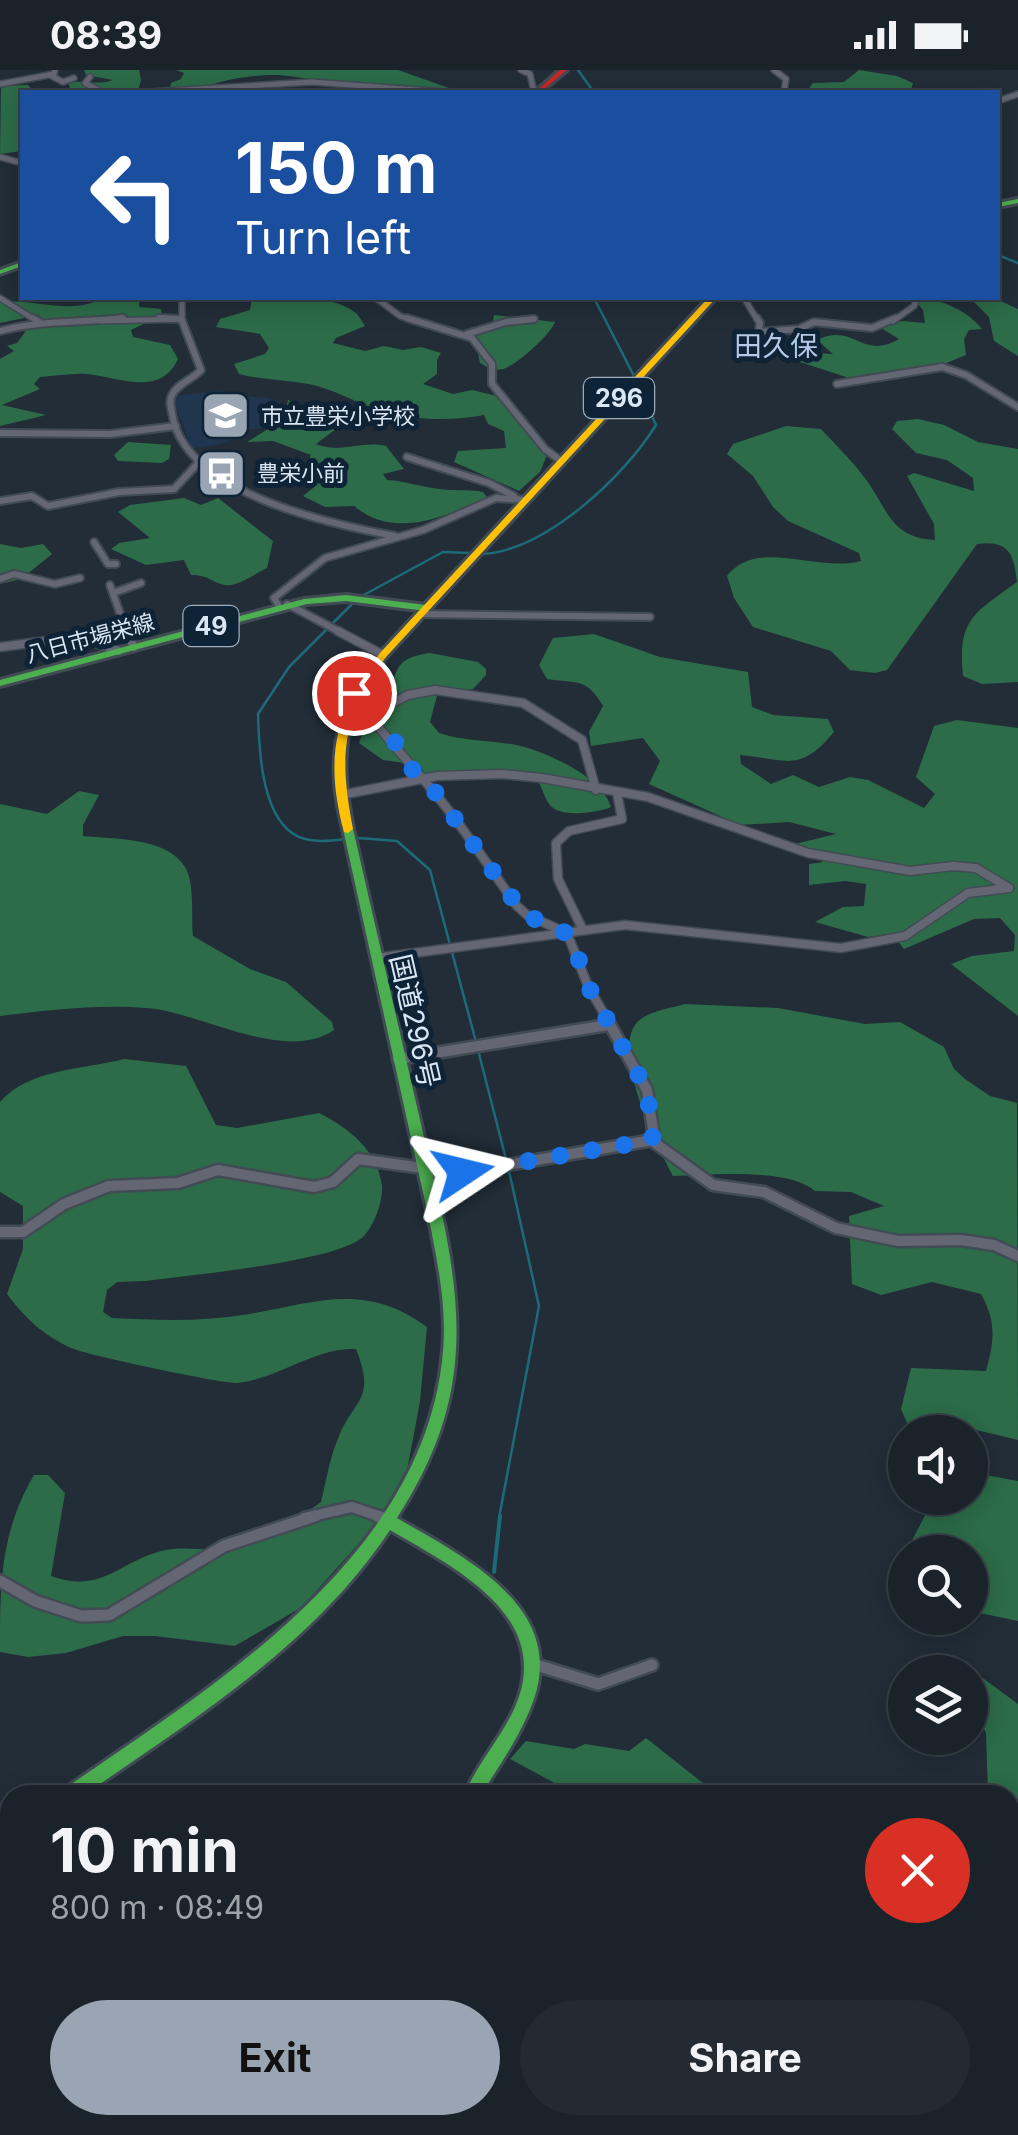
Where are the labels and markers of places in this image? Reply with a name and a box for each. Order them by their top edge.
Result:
school or university icon: 市立豊栄小学校 [200,390,252,442]
place label: 市立豊栄小学校 [261,403,415,429]
bus stop icon: 豊栄小前 [196,447,248,499]
place label: 豊栄小前 [257,460,345,486]
pin [312,651,397,736]

